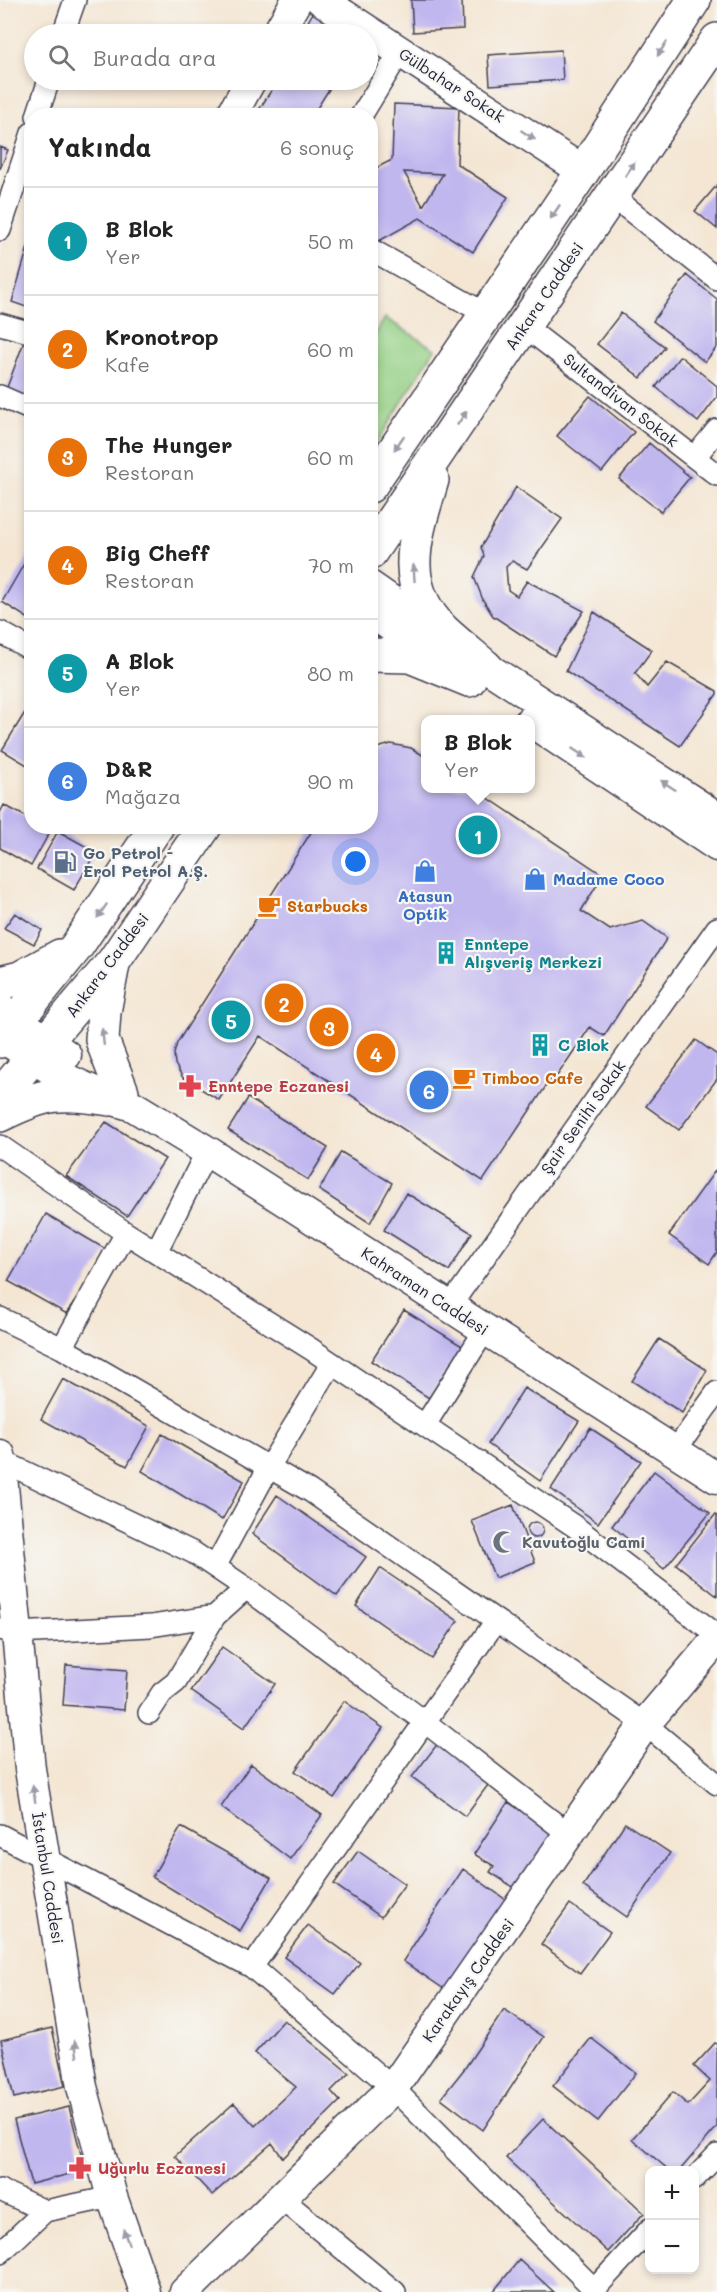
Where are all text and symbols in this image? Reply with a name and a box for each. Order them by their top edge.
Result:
search box [24,24,378,90]
icon: search [45,41,78,74]
one-way arrow [657,41,668,57]
street label: Gülbahar Sokak [395,42,509,127]
text: Burada ara [93,43,217,72]
text: Yakında [48,130,151,164]
one-way arrow [520,130,536,141]
text: 6 sonuç [280,134,354,160]
one-way arrow [624,161,635,177]
one-way arrow [549,203,561,219]
text: B Blok [105,214,174,243]
text: 1 [63,228,72,254]
text: 50 m [308,228,354,254]
street label: Ankara Caddesi [500,238,587,354]
text: Yer [105,243,141,269]
text: Kronotrop [105,322,219,351]
text: 2 [62,336,73,362]
text: 60 m [307,336,354,362]
street label: Sultandivan Sokak [559,348,683,451]
text: Kafe [105,351,150,377]
one-way arrow [456,410,467,426]
text: The Hunger [105,430,232,459]
one-way arrow [393,435,405,451]
text: 3 [62,444,74,470]
text: 60 m [307,444,354,470]
text: Restoran [105,459,194,485]
text: Big Cheff [105,538,209,567]
text: 4 [61,552,74,578]
text: 70 m [308,552,354,578]
one-way arrow [409,564,419,583]
text: Restoran [105,567,194,593]
text: A Blok [105,646,174,675]
text: 5 [62,660,73,686]
text: 80 m [307,660,354,686]
text: Yer [105,675,141,701]
popup [421,715,535,793]
text: B Blok [444,727,512,756]
one-way arrow [571,748,587,759]
text: D&R [105,754,152,783]
text: Yer [444,756,479,782]
text: 6 [61,768,74,794]
text: 90 m [308,768,354,794]
one-way arrow [660,780,676,791]
text: Mağaza [105,783,181,809]
pin: 1 [458,812,498,858]
place label: Go Petrol - Erol Petrol A.Ş. [83,842,208,881]
your location [341,847,370,876]
fuel station icon: Go Petrol - Erol Petrol A.Ş. [52,849,78,875]
shop icon: Atasun Optik [412,858,438,884]
shop icon: Madame Coco [522,866,548,892]
place label: Madame Coco [553,868,665,889]
place label: Atasun Optik [398,885,452,924]
cafe icon: Starbucks [256,893,282,919]
place label: Starbucks [287,895,368,916]
one-way arrow [96,902,108,918]
street label: Ankara Caddesi [60,908,153,1021]
place label: Enntepe Alışveriş Merkezi [464,933,602,973]
building icon: Enntepe Alışveriş Merkezi [433,940,459,966]
pin: 2 [264,980,304,1026]
pin: 5 [212,998,250,1042]
pin: 3 [310,1004,348,1050]
one-way arrow [98,1028,108,1047]
pin: 4 [356,1030,395,1076]
building icon: C Blok [527,1032,553,1058]
place label: C Blok [558,1034,609,1055]
street label: Şair Senihi Sokak [536,1056,630,1178]
cafe icon: Timboo Cafe [451,1065,477,1091]
place label: Timboo Cafe [482,1067,583,1088]
pin: 6 [410,1068,448,1112]
pharmacy icon: Enntepe Eczanesi [177,1073,203,1099]
place label: Enntepe Eczanesi [208,1075,350,1096]
street label: Kahraman Caddesi [358,1242,493,1340]
mosque icon: Kavutoğlu Cami [491,1529,517,1555]
place label: Kavutoğlu Cami [522,1531,646,1552]
one-way arrow [29,1784,38,1803]
street label: İstanbul Caddesi [28,1811,69,1945]
street label: Karakayış Caddesi [417,1914,518,2046]
one-way arrow [71,2039,80,2058]
pharmacy icon: Uğurlu Eczanesi [67,2155,93,2181]
place label: Uğurlu Eczanesi [98,2157,226,2178]
map controls [645,2166,699,2274]
button: + [645,2166,699,2220]
button: − [645,2220,699,2274]
one-way arrow [120,2228,130,2246]

